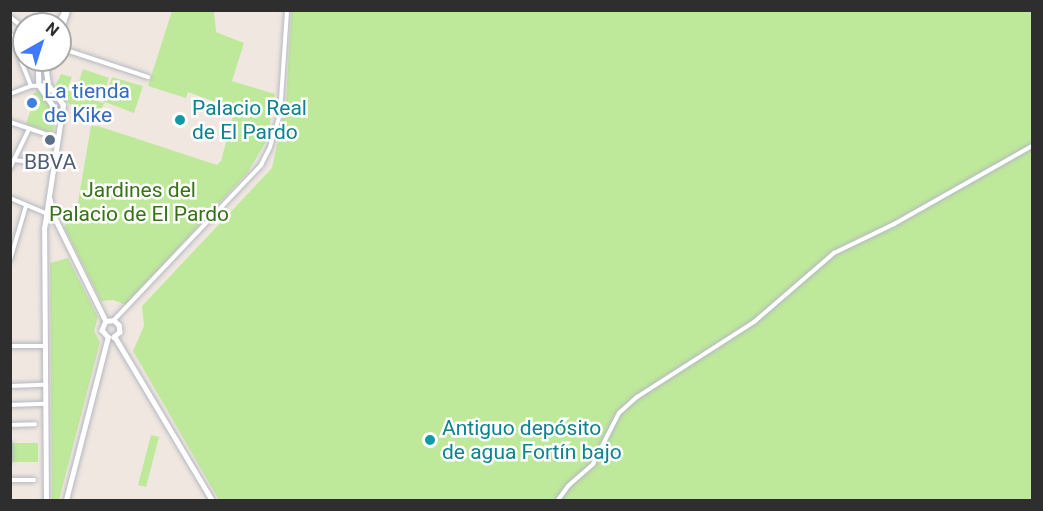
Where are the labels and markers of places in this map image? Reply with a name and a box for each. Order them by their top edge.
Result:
place label: La tienda de Kike [44,78,130,128]
place label: Palacio Real de El Pardo [192,95,307,145]
marker: La tienda de Kike [25,96,39,110]
marker: Palacio Real de El Pardo [173,113,187,127]
marker: BBVA [43,133,57,147]
place label: BBVA [24,149,76,175]
place label: Antiguo depósito de agua Fortín bajo [442,415,622,465]
marker: Antiguo depósito de agua Fortín bajo [423,433,437,447]

